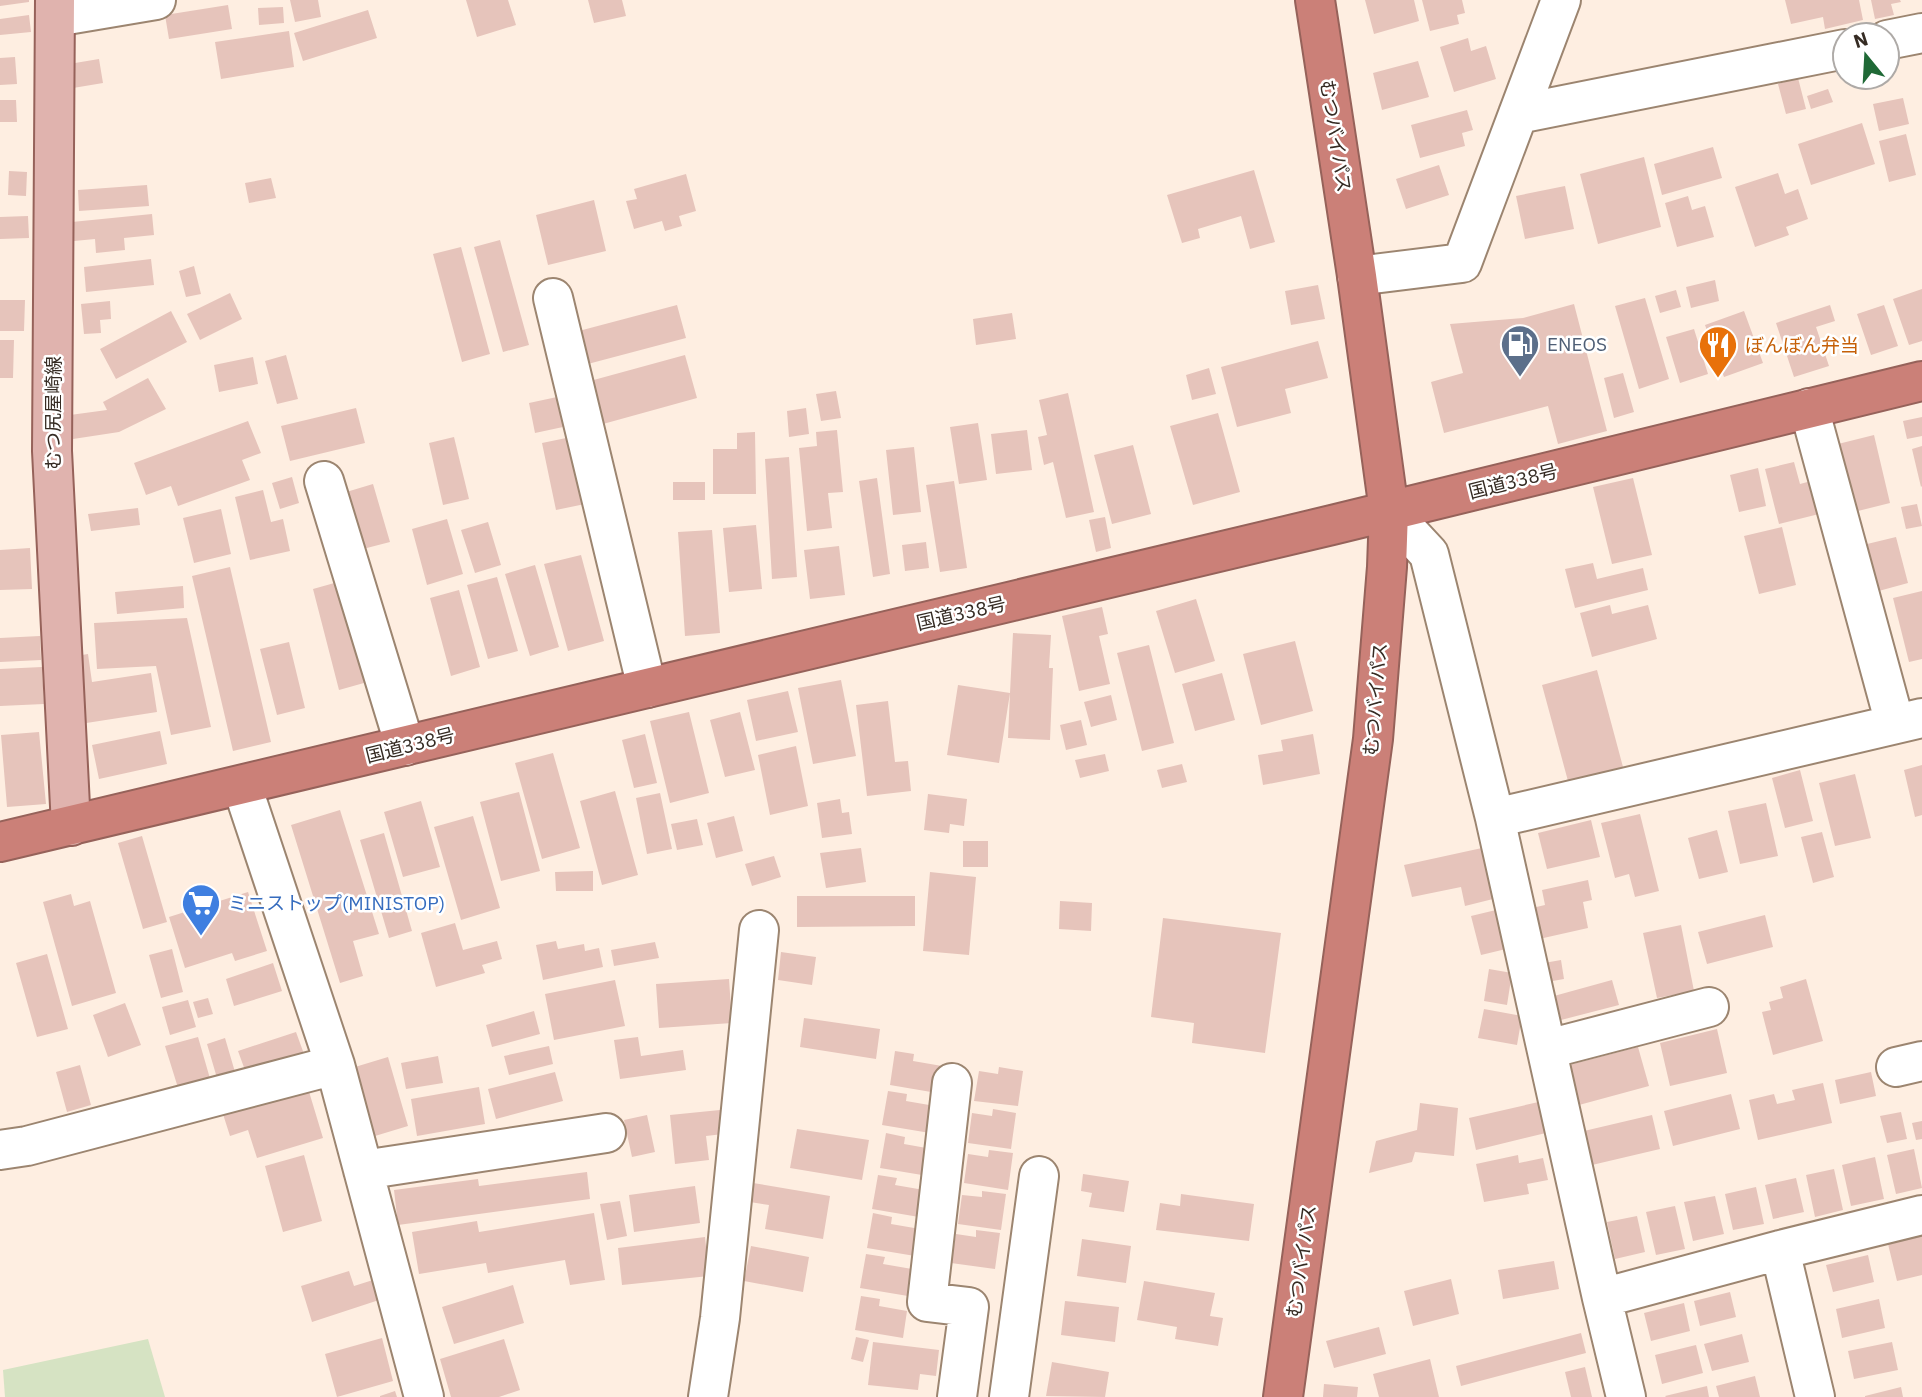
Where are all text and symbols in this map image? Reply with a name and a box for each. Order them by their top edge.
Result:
north arrow [1831,21,1901,91]
text: N [1850,26,1871,53]
street label: むつバイパス [1315,78,1357,194]
fuel station icon: ENEOS [1499,323,1541,378]
restaurant icon: ぼんぼん弁当 [1697,324,1739,379]
place label: ENEOS [1547,332,1607,356]
place label: ぼんぼん弁当 [1745,333,1859,357]
street label: むつ尻屋崎線 [41,356,65,470]
street label: 国道338号 [1466,458,1560,504]
street label: 国道338号 [914,591,1008,635]
street label: むつバイパス [1358,641,1392,757]
street label: 国道338号 [363,722,457,768]
supermarket icon: ミニストップ(MINISTOP) [180,882,222,937]
place label: ミニストップ(MINISTOP) [228,891,445,915]
street label: むつバイパス [1281,1203,1321,1319]

